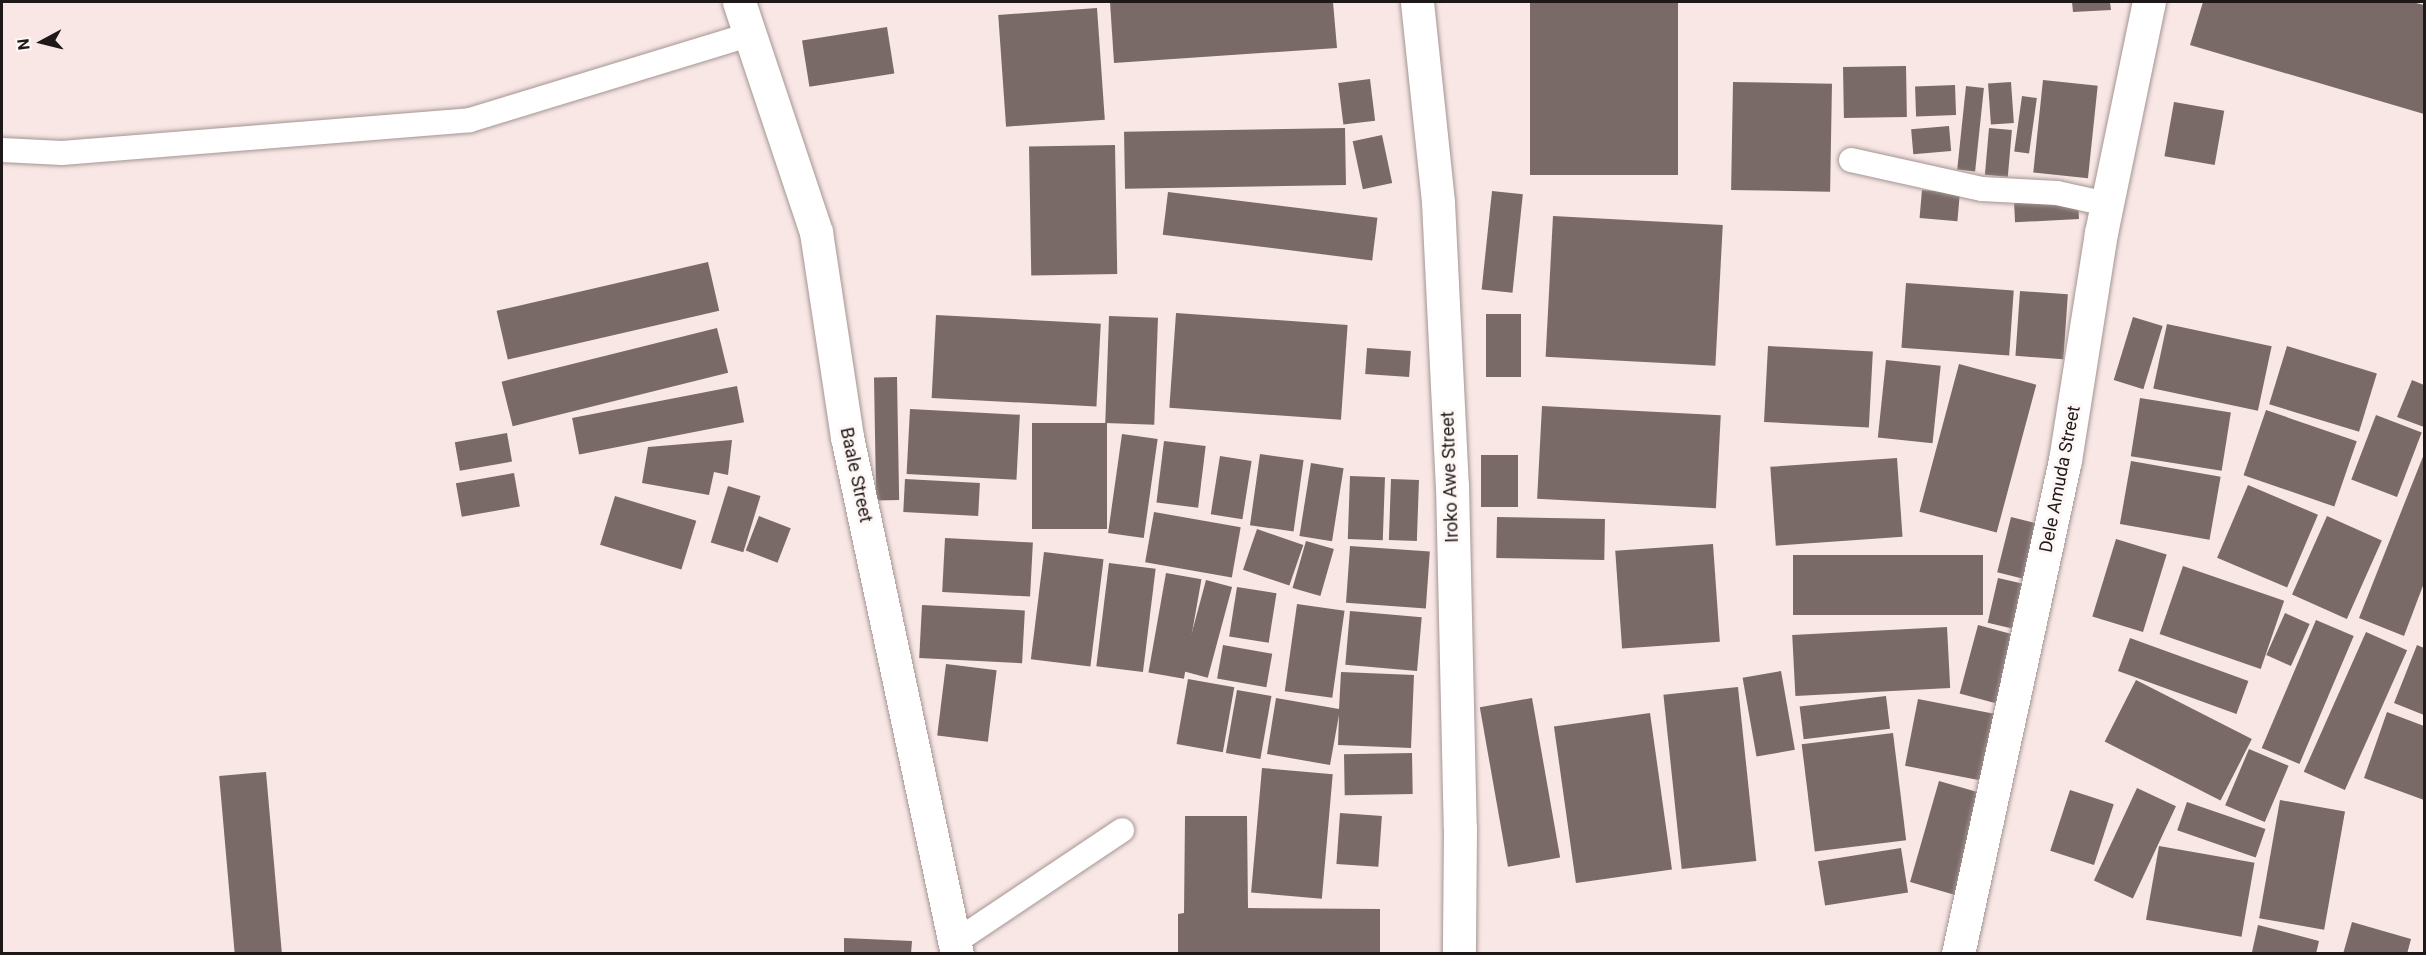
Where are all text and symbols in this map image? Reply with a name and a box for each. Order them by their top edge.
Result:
north arrow [12,12,72,72]
text: N [14,37,34,51]
street label: Dele Amuda Street [2035,404,2085,554]
street label: Iroko Awe Street [1437,411,1463,543]
street label: Baale Street [835,425,877,525]

